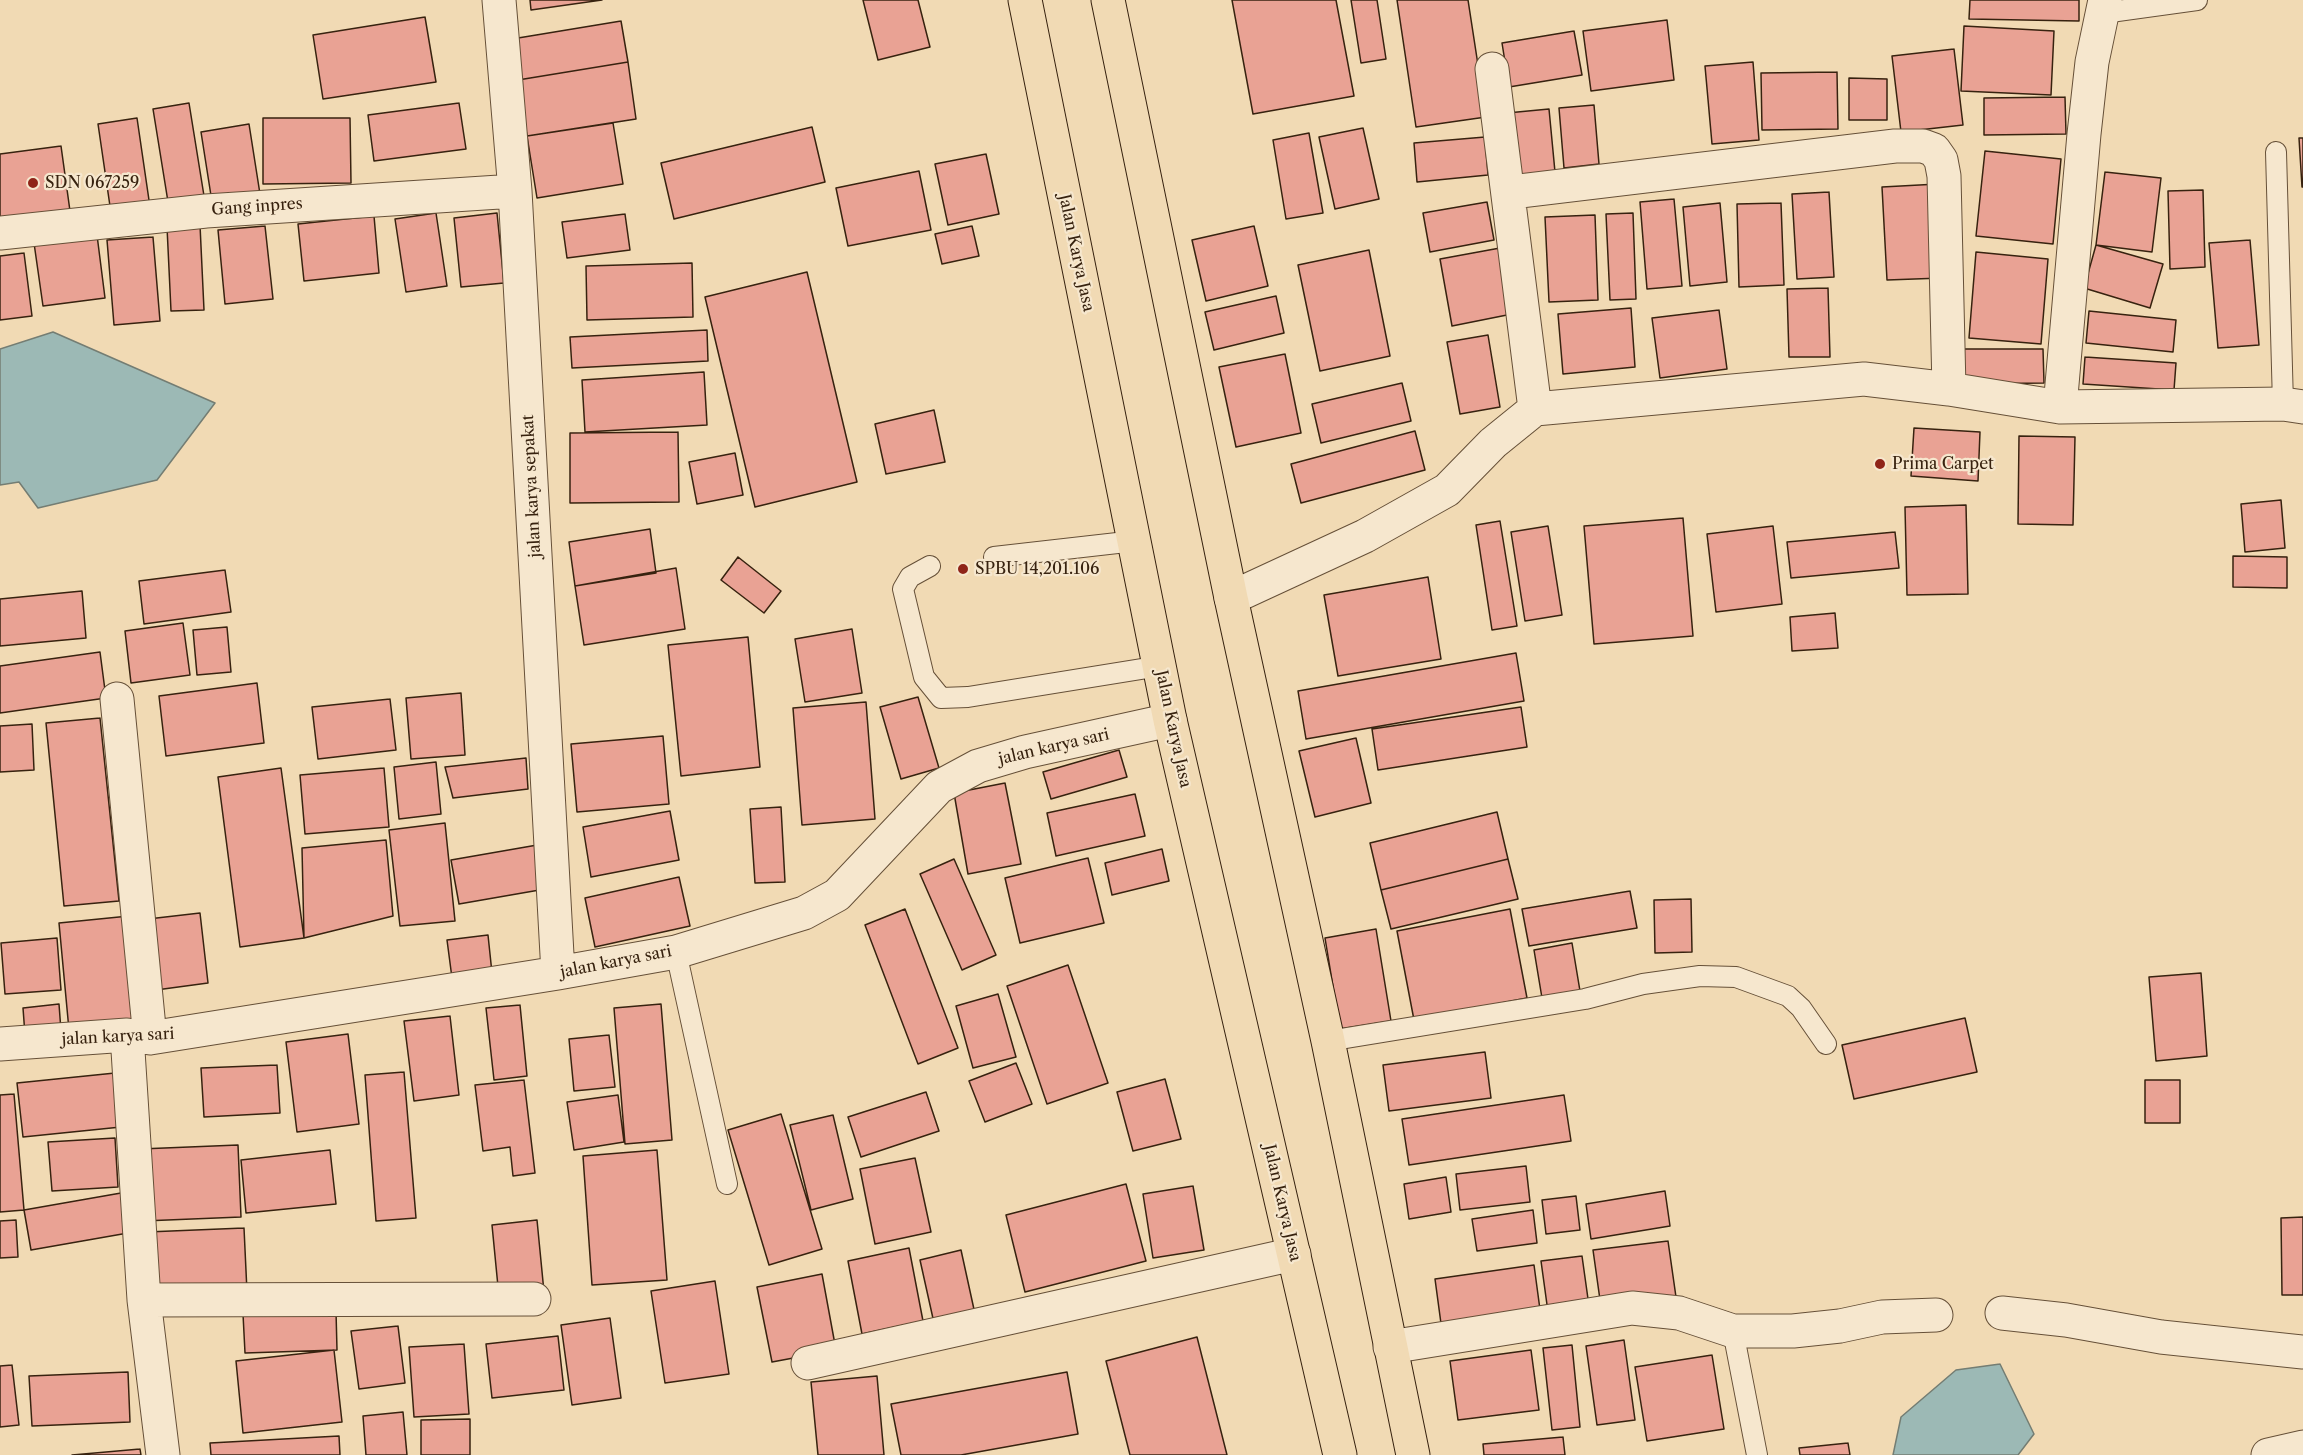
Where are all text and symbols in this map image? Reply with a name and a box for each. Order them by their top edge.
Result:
place label: SDN 067259 [45,173,139,193]
marker: SDN 067259 [26,176,40,190]
street label: Jalan Karya Jasa [1054,193,1098,313]
street label: Gang inpres [211,194,303,220]
street label: jalan karya sepakat [519,414,545,558]
place label: Prima Carpet [1892,454,1994,474]
marker: Prima Carpet [1873,457,1887,471]
place label: SPBU 14,201.106 [975,559,1099,579]
marker: SPBU 14,201.106 [956,562,970,576]
street label: Jalan Karya Jasa [1151,669,1195,789]
street label: jalan karya sari [997,725,1111,769]
street label: jalan karya sari [559,942,673,982]
street label: jalan karya sari [61,1024,175,1050]
street label: Jalan Karya Jasa [1259,1143,1305,1263]

